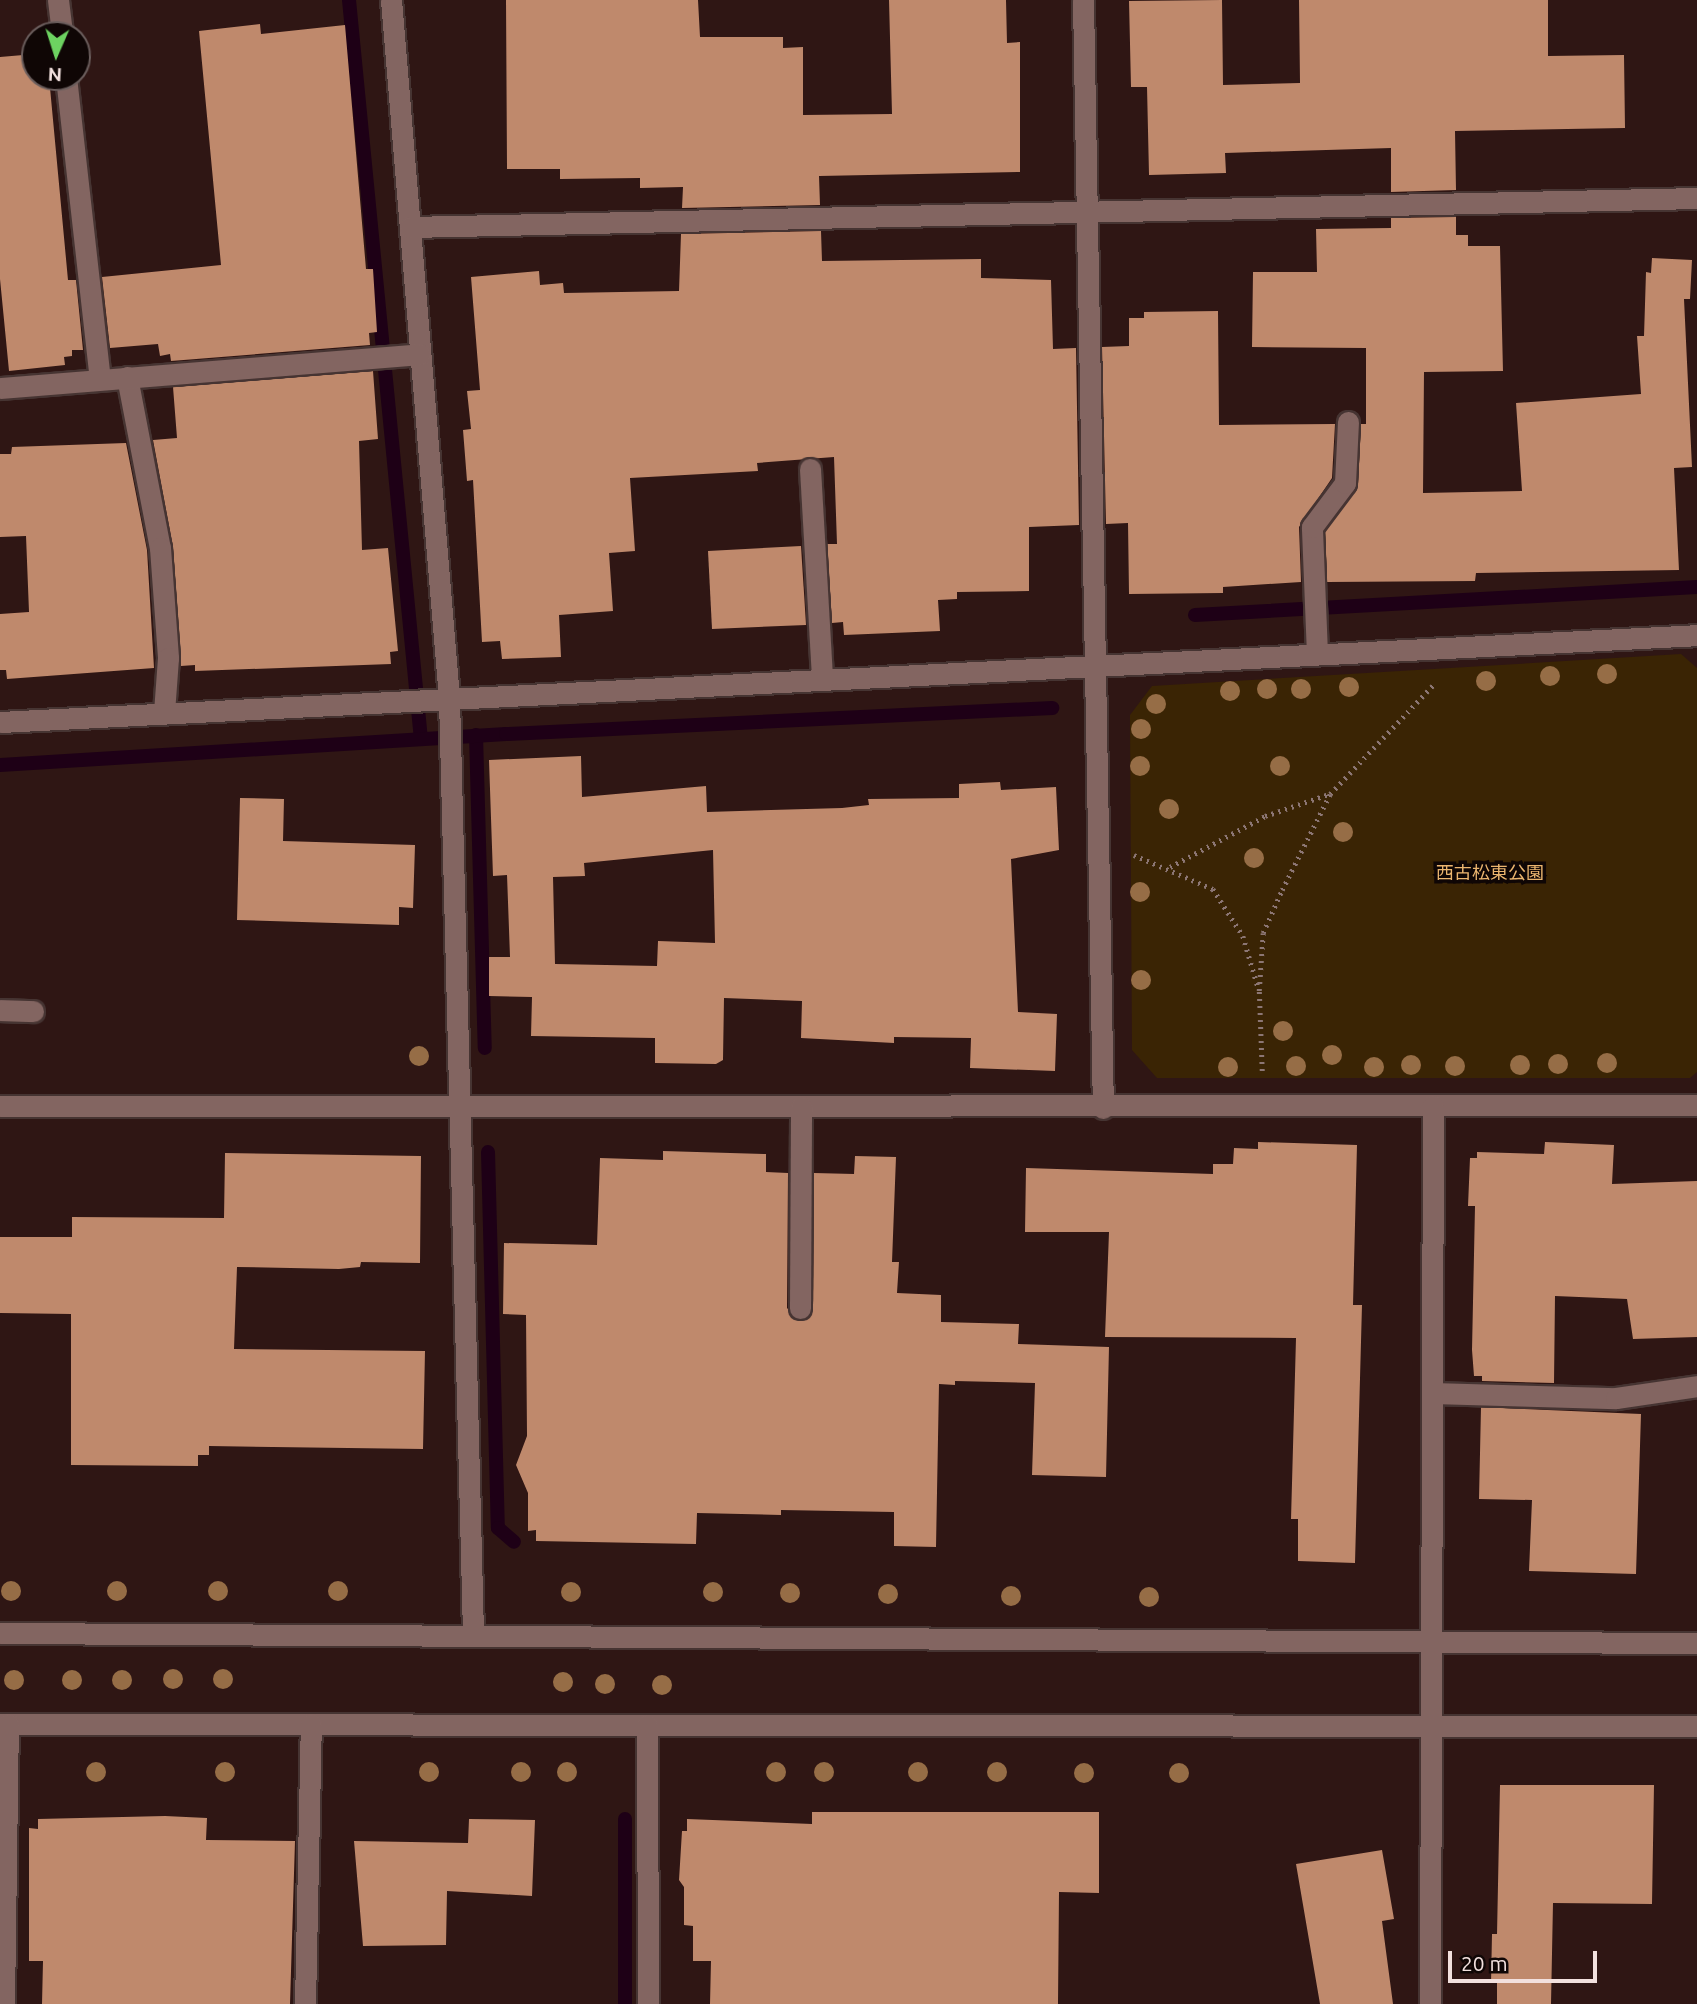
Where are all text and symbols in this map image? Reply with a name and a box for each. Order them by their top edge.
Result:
north arrow [21,21,91,91]
text: N [47,64,63,86]
park label: 西古松東公園 [1436,861,1544,883]
scale bar [1452,1938,1601,1982]
text: 20 m [1461,1951,1508,1975]

